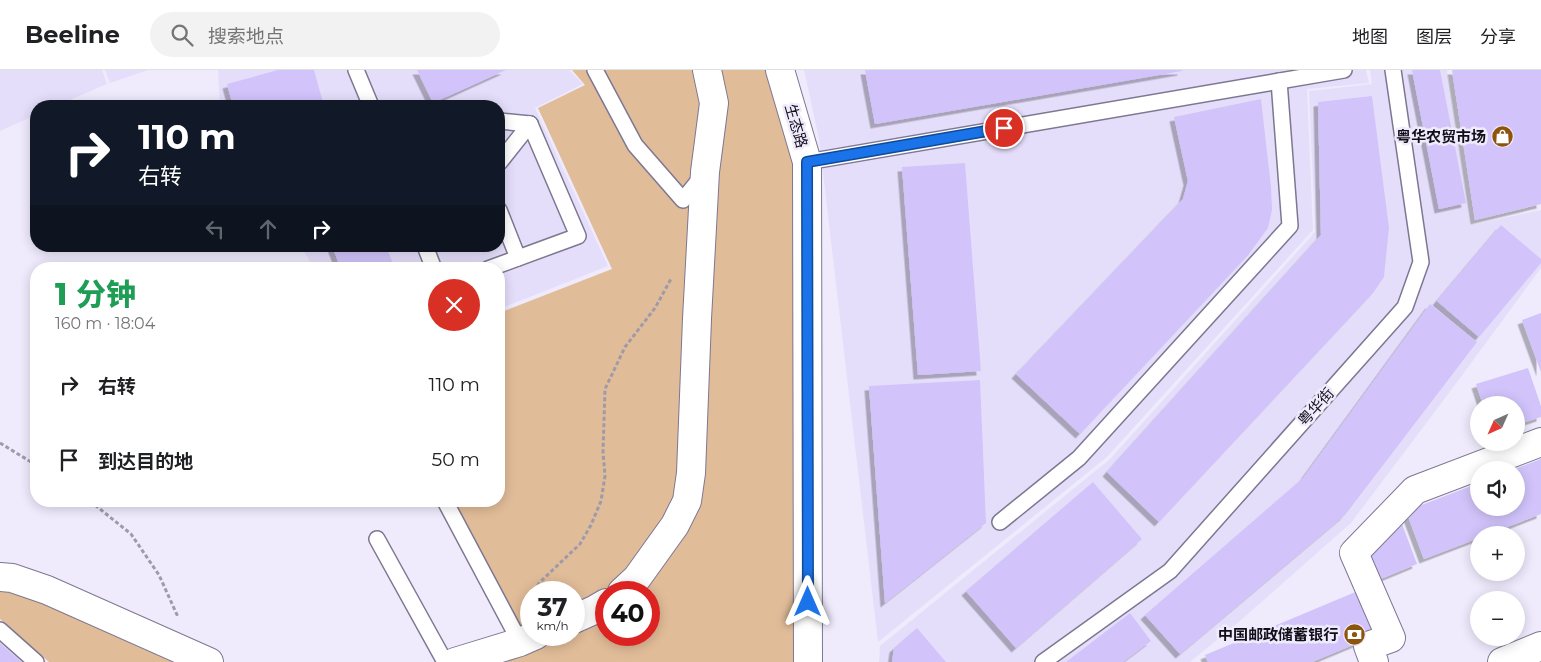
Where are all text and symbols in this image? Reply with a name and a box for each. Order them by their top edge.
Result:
search box [150,12,500,57]
text: Beeline [25,20,120,49]
icon: search [168,21,196,49]
text: 搜索地点 [208,25,284,48]
text: 地图 [1352,26,1388,48]
text: 图层 [1416,26,1452,48]
text: 分享 [1480,26,1516,48]
street label: 生态路 [781,102,812,150]
pin [983,107,1025,149]
icon: arrive [990,114,1018,142]
text: 110 m [138,115,236,158]
icon: right [55,120,120,185]
shop icon: 粤华农贸市场 [1490,125,1514,149]
place label: 粤华农贸市场 [1396,127,1486,146]
text: 右转 [138,163,182,190]
icon: left [201,215,229,243]
icon: ahead [254,215,282,243]
icon: right [307,215,335,243]
text: 1 分钟 [55,276,136,313]
button: close [428,279,480,331]
text: 160 m · 18:04 [55,314,155,333]
icon: right [55,371,83,399]
text: 110 m [429,373,480,396]
text: 右转 [98,375,136,398]
street label: 粤华街 [1294,384,1338,430]
north arrow [1470,396,1525,451]
map controls [1470,396,1525,646]
icon: arrive [55,446,83,474]
text: 50 m [432,448,480,471]
text: 到达目的地 [98,450,193,473]
button: sound [1470,461,1525,516]
button: + [1470,526,1525,581]
position arrow [781,575,833,627]
speed limit sign: 40 [595,581,660,646]
button: − [1470,591,1525,646]
text: 37 [537,592,568,622]
text: km/h [536,618,569,633]
bank icon: 中国邮政储蓄银行 [1342,623,1366,647]
place label: 中国邮政储蓄银行 [1218,625,1338,644]

